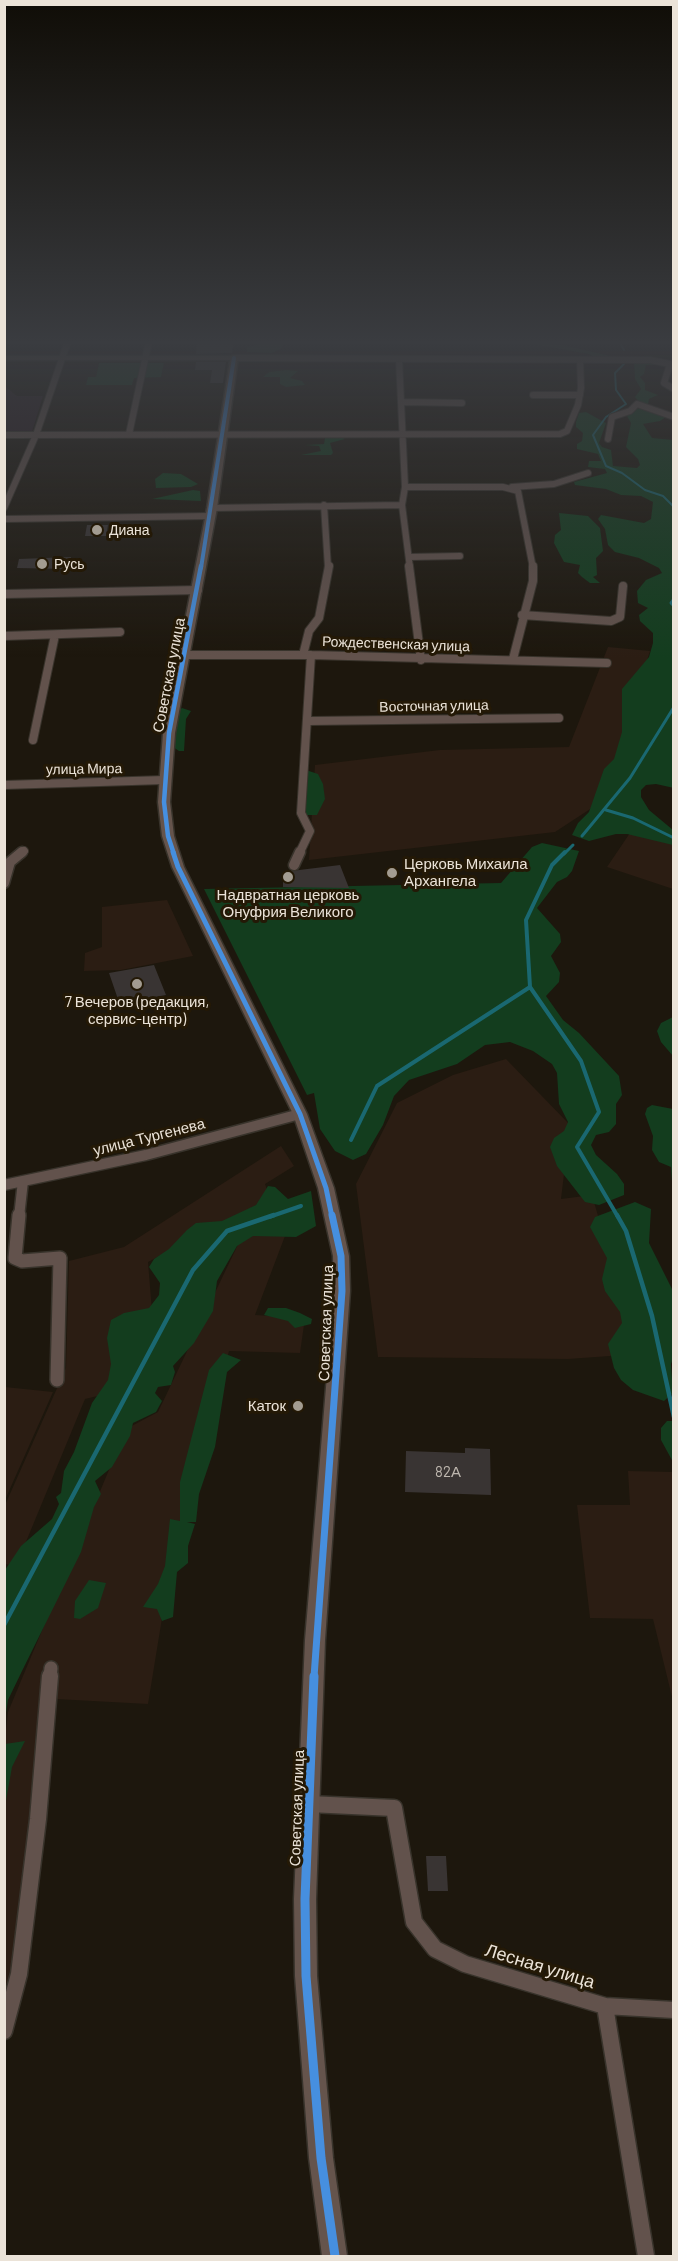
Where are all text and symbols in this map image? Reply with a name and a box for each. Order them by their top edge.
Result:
place label: Диана [109,522,150,538]
marker: Диана [90,523,104,537]
place label: Русь [54,556,84,572]
marker: Русь [35,557,49,571]
street label: Советская улица [149,616,189,734]
street label: Рождественская улица [322,633,470,655]
street label: Восточная улица [379,697,489,715]
street label: улица Мира [46,760,122,778]
place label: Церковь Михаила Архангела [404,855,528,890]
marker: Церковь Михаила Архангела [385,866,399,880]
marker: Надвратная церковь Онуфрия Великого [281,870,295,884]
place label: Надвратная церковь Онуфрия Великого [217,886,359,921]
marker: 7 Вечеров (редакция, сервис-центр) [130,977,144,991]
place label: 7 Вечеров (редакция, сервис-центр) [65,993,209,1028]
street label: улица Тургенева [91,1114,207,1160]
street label: Советская улица [315,1264,337,1382]
place label: Каток [248,1397,286,1415]
marker: Каток [291,1399,305,1413]
house number: 82А [435,1463,461,1481]
street label: Советская улица [286,1749,308,1867]
street label: Лесная улица [483,1939,597,1993]

